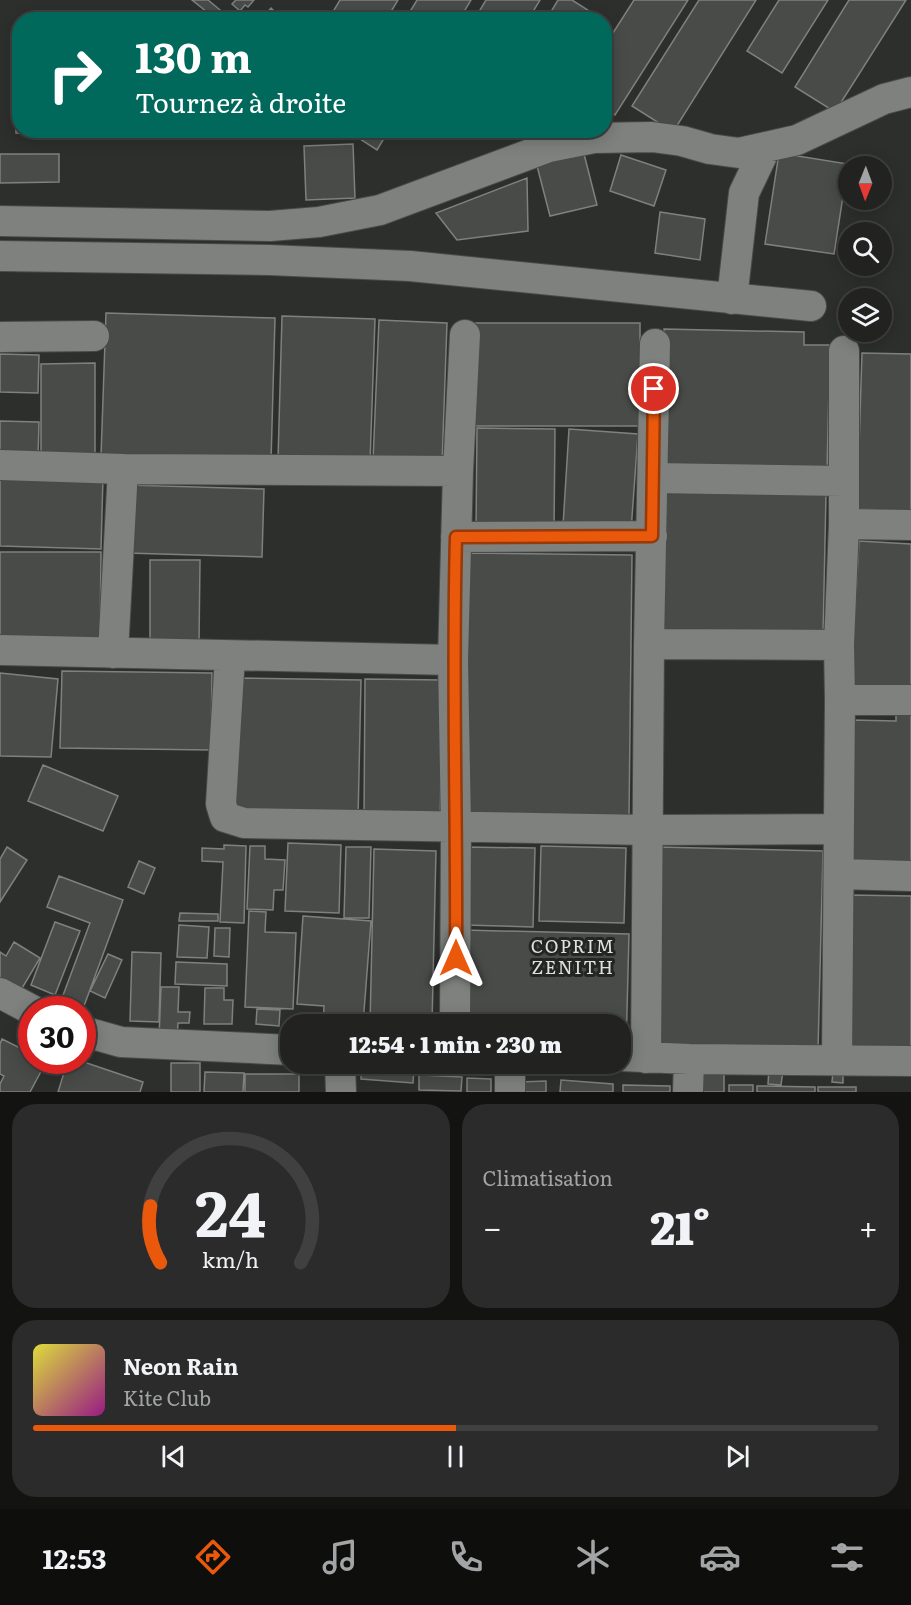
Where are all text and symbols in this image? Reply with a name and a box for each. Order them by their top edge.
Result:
text: 130 m [135,24,252,86]
icon: right [36,36,114,114]
text: Tournez à droite [135,81,346,121]
north arrow [838,156,892,210]
map controls [838,156,892,342]
button: search [838,222,892,276]
button: layers [838,288,892,342]
pin [628,363,679,414]
icon: arrive [637,372,670,405]
position arrow [424,926,488,990]
district label: COPRIM ZENITH [531,932,615,980]
speed limit sign: 30 [18,996,96,1074]
text: 12:54 · 1 min · 230 m [349,1027,562,1060]
text: Climatisation [483,1162,613,1192]
text: 24 [195,1164,266,1256]
text: 21° [650,1192,710,1259]
text: − [483,1201,502,1250]
text: + [859,1201,878,1250]
text: km/h [202,1243,259,1275]
text: Neon Rain [123,1349,239,1382]
text: Kite Club [123,1382,211,1412]
icon: previous [157,1440,190,1473]
icon: pause [439,1440,472,1473]
icon: next [721,1440,754,1473]
icon: directions [192,1536,234,1578]
icon: music [319,1536,361,1578]
icon: phone [445,1536,487,1578]
icon: climate [572,1536,614,1578]
icon: car [699,1536,741,1578]
icon: filters [826,1536,868,1578]
text: 12:53 [42,1537,107,1577]

